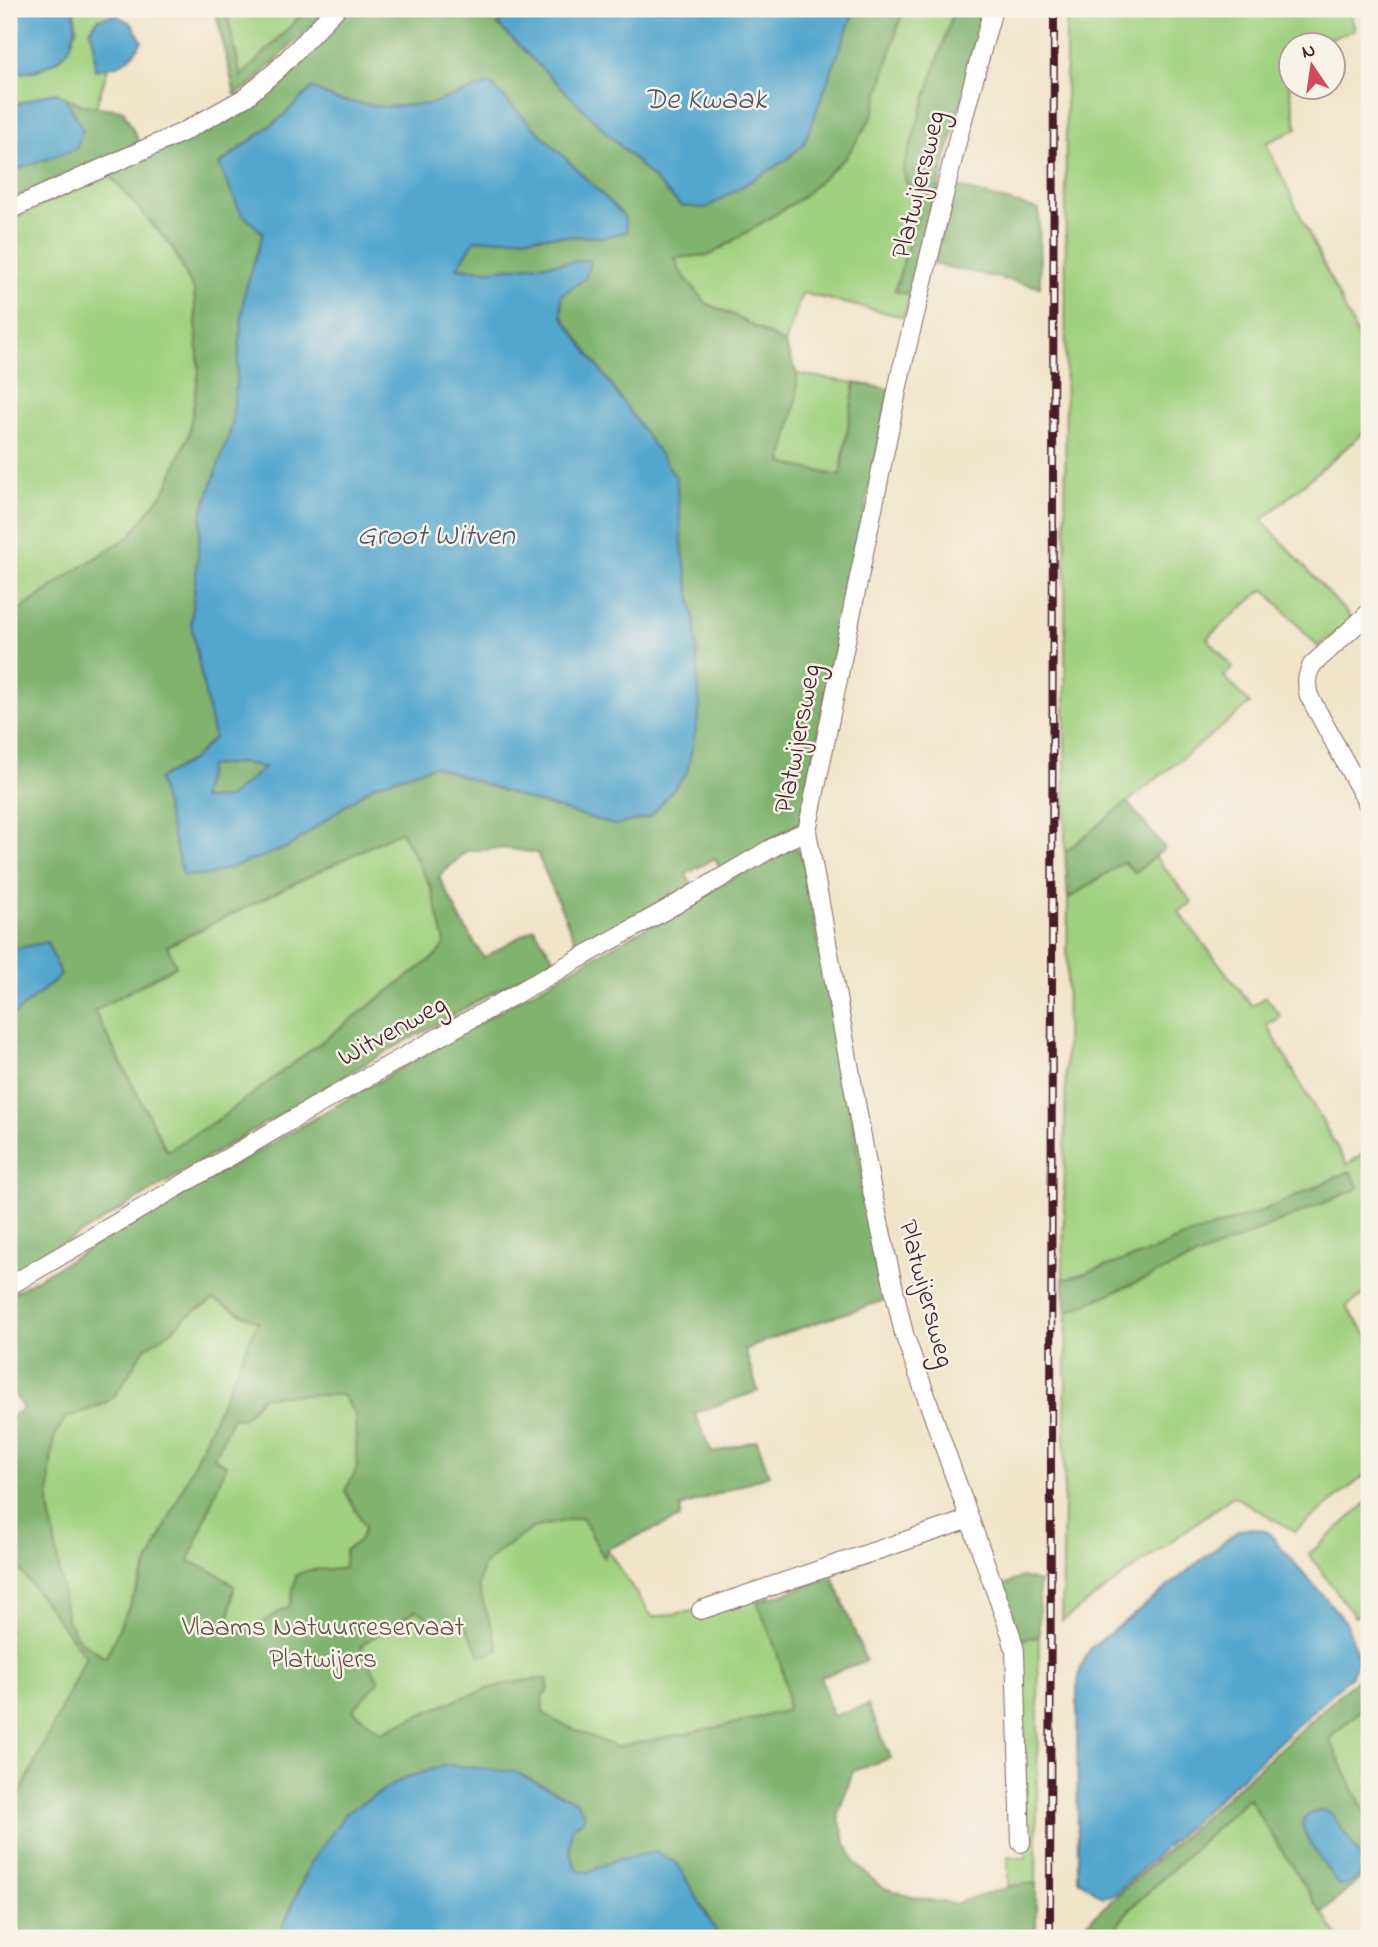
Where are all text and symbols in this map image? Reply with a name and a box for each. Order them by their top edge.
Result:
north arrow [1276,32,1346,102]
text: N [1299,37,1318,66]
water label: De Kwaak [644,79,768,123]
street label: Platwijersweg [882,106,958,264]
water label: Groot Witven [357,515,516,559]
street label: Platwijersweg [764,661,834,817]
street label: Witvenweg [331,985,455,1079]
street label: Platwijersweg [886,1215,964,1373]
park label: Vlaams Natuurreservaat Platwijers [181,1608,464,1681]

